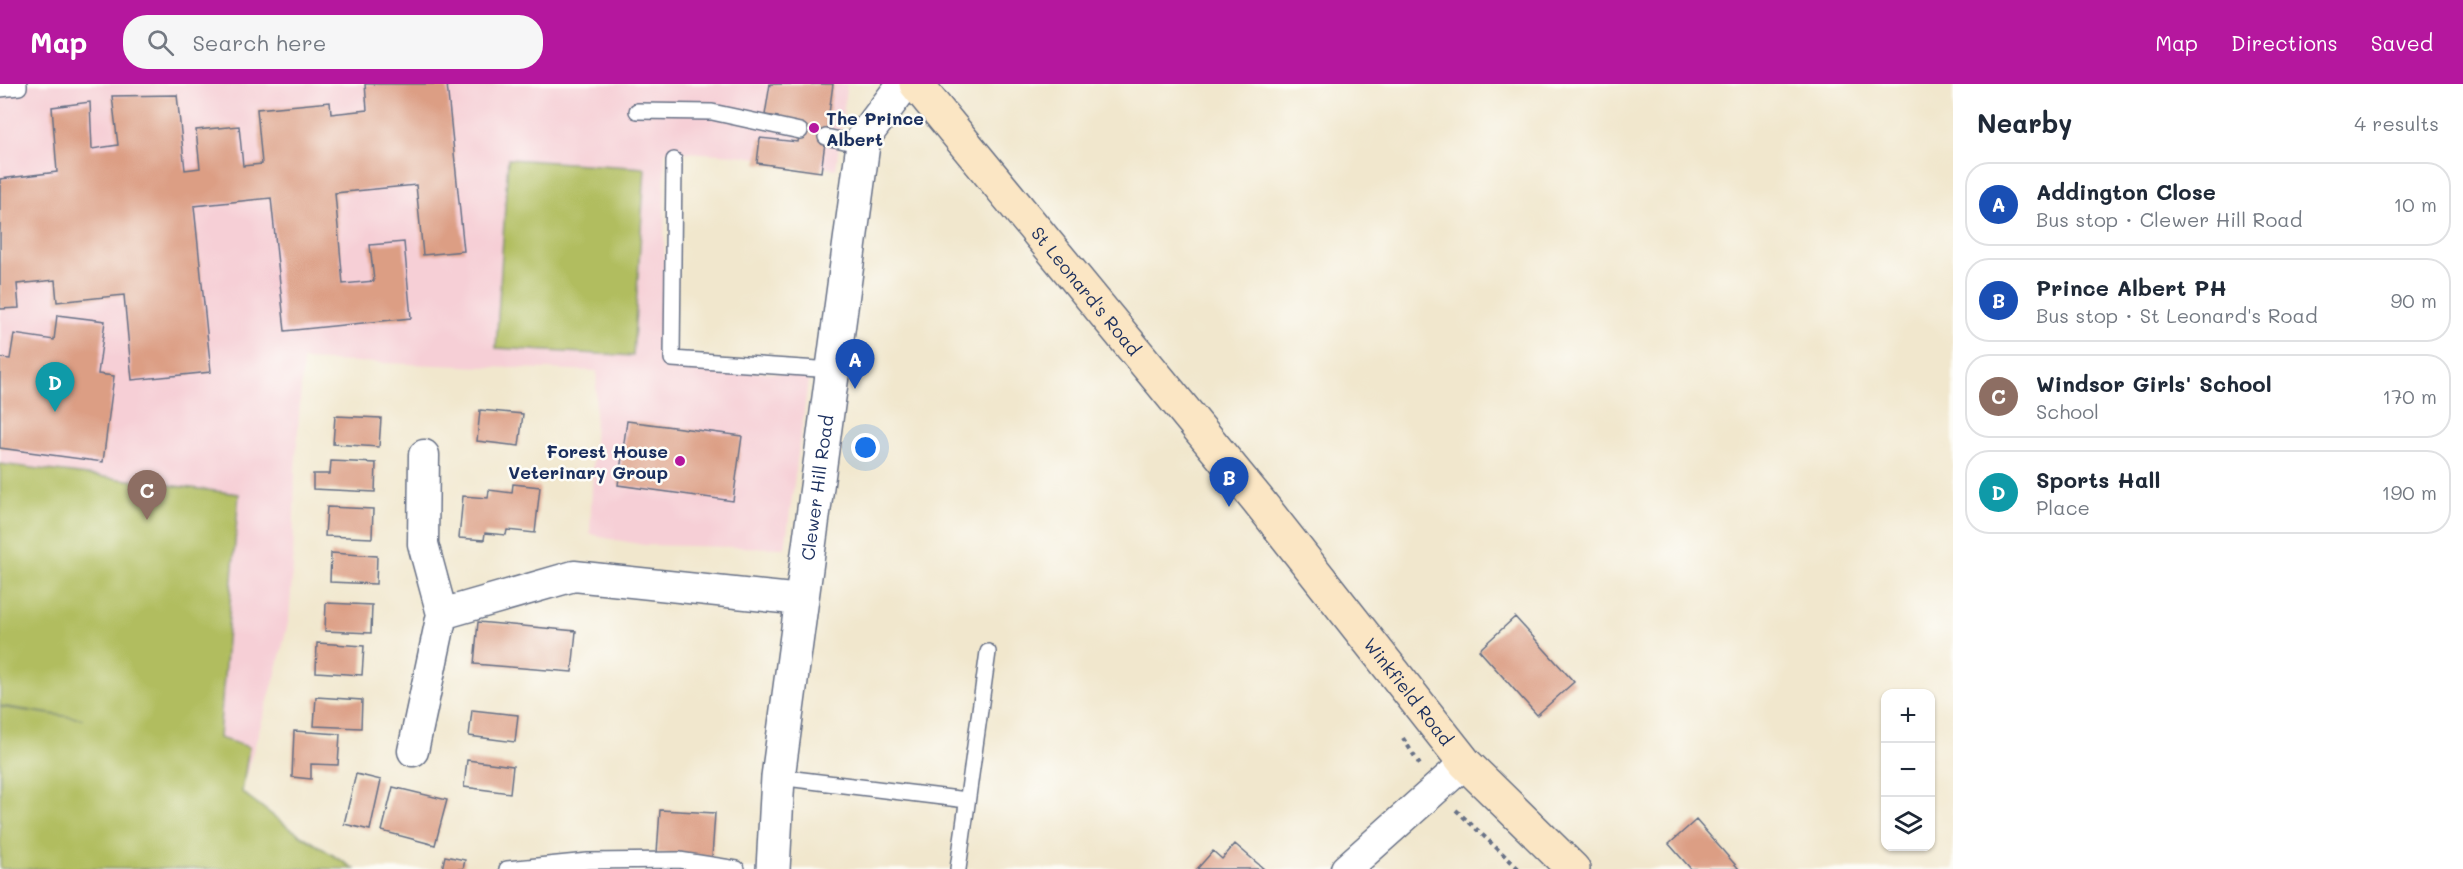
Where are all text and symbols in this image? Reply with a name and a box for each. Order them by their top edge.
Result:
search box [123,15,543,69]
text: Map [30,24,87,60]
icon: search [144,26,177,59]
text: Search here [192,28,326,57]
text: Map [2155,29,2198,56]
text: Directions [2231,29,2338,56]
text: Saved [2371,29,2433,56]
place label: The Prince Albert [826,106,924,151]
text: Nearby [1977,106,2072,140]
text: 4 results [2354,110,2439,136]
marker: The Prince Albert [807,121,821,135]
text: Addington Close [2036,177,2216,206]
text: A [1992,191,2005,217]
text: 10 m [2393,191,2437,217]
text: Bus stop · Clewer Hill Road [2036,206,2302,232]
street label: St Leonard's Road [1026,222,1146,361]
text: Prince Albert PH [2036,273,2227,302]
text: B [1992,287,2005,313]
text: 90 m [2391,287,2437,313]
text: Bus stop · St Leonard's Road [2036,302,2318,328]
pin: A [836,340,874,389]
pin: D [36,362,74,412]
text: Windsor Girls' School [2036,369,2272,398]
text: C [1991,383,2006,409]
text: 170 m [2382,383,2437,409]
text: School [2036,398,2099,424]
street label: Clewer Hill Road [795,414,839,562]
your location [851,433,880,462]
place label: Forest House Veterinary Group [508,439,668,484]
marker: Forest House Veterinary Group [673,454,687,468]
pin: B [1210,458,1248,507]
text: Sports Hall [2036,465,2160,494]
pin: C [128,470,166,520]
text: D [1991,479,2006,505]
text: 190 m [2382,479,2437,505]
text: Place [2036,494,2090,520]
street label: Winkfield Road [1359,632,1459,750]
map controls [1881,689,1935,851]
button: + [1881,689,1935,743]
button: − [1881,743,1935,797]
button: layers [1881,797,1935,851]

